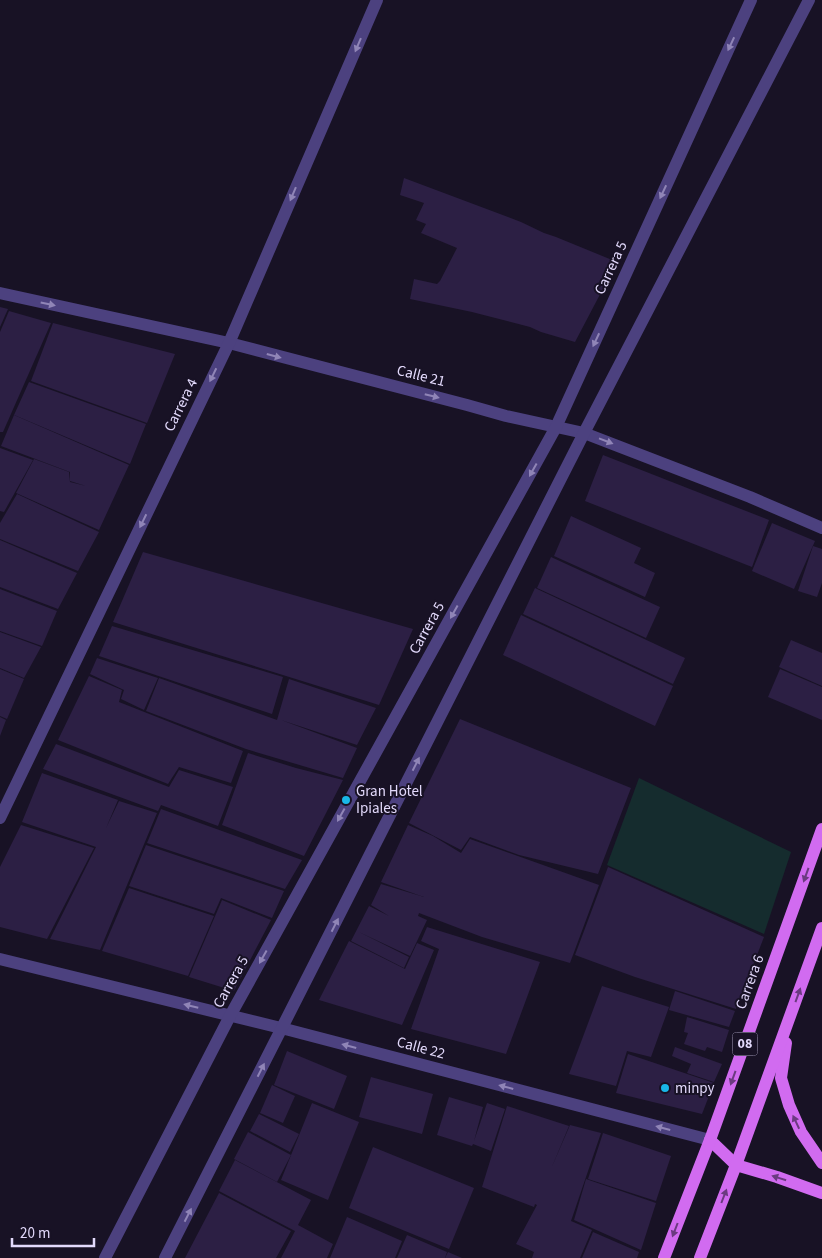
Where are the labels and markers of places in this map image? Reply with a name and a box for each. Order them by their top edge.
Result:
place label: Gran Hotel Ipiales [356,781,423,819]
marker: Gran Hotel Ipiales [340,794,352,806]
place label: minpy [675,1078,715,1099]
marker: minpy [659,1082,671,1094]

